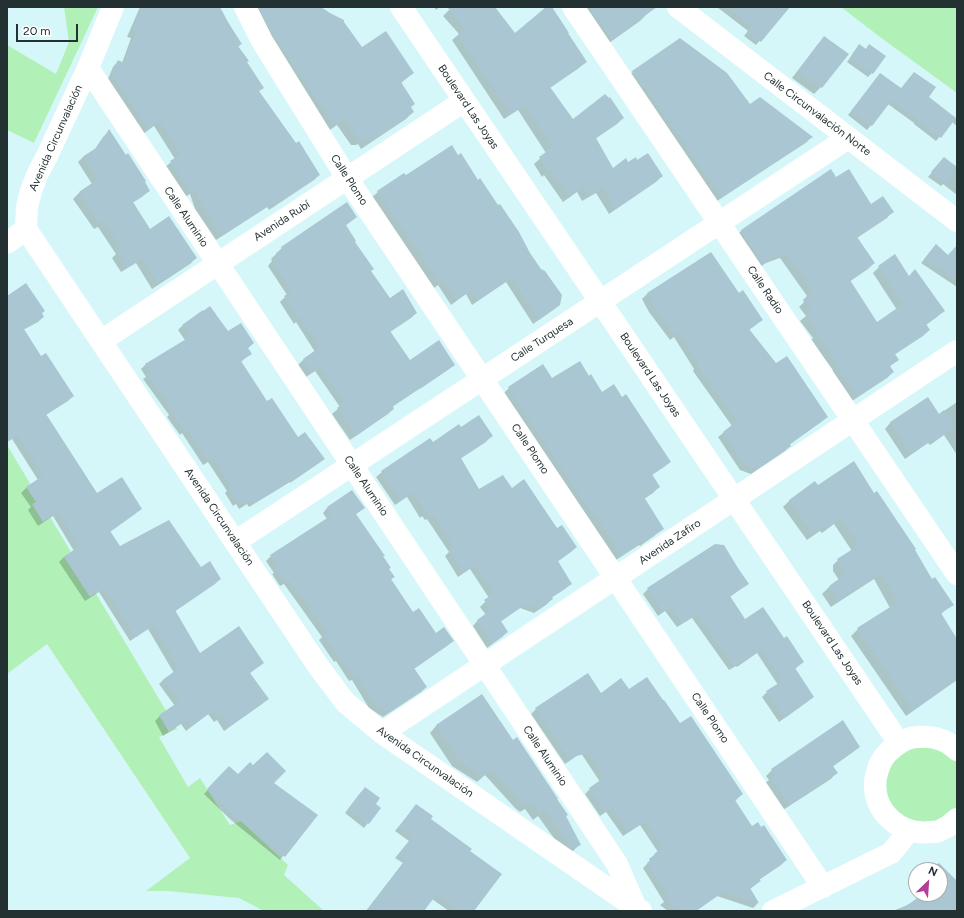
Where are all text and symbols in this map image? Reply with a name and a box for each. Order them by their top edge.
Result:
scale bar [18,16,80,42]
text: 20 m [23,24,51,38]
street label: Boulevard Las Joyas [435,62,501,152]
street label: Calle Circunvalación Norte [761,69,873,159]
street label: Avenida Circunvalación [27,83,85,193]
street label: Calle Plomo [328,152,370,208]
street label: Calle Aluminio [161,184,211,250]
street label: Avenida Rubí [251,198,313,244]
street label: Calle Radio [744,264,786,316]
street label: Calle Turquesa [508,315,576,365]
street label: Boulevard Las Joyas [617,330,683,420]
street label: Calle Plomo [508,421,552,477]
street label: Calle Aluminio [341,453,391,519]
street label: Avenida Circunvalación [181,466,257,568]
street label: Avenida Zafiro [637,516,703,568]
street label: Boulevard Las Joyas [799,598,865,688]
street label: Calle Plomo [688,690,732,746]
street label: Calle Aluminio [520,723,570,789]
street label: Avenida Circunvalación [374,724,476,800]
north arrow [908,862,948,902]
text: N [926,864,939,879]

